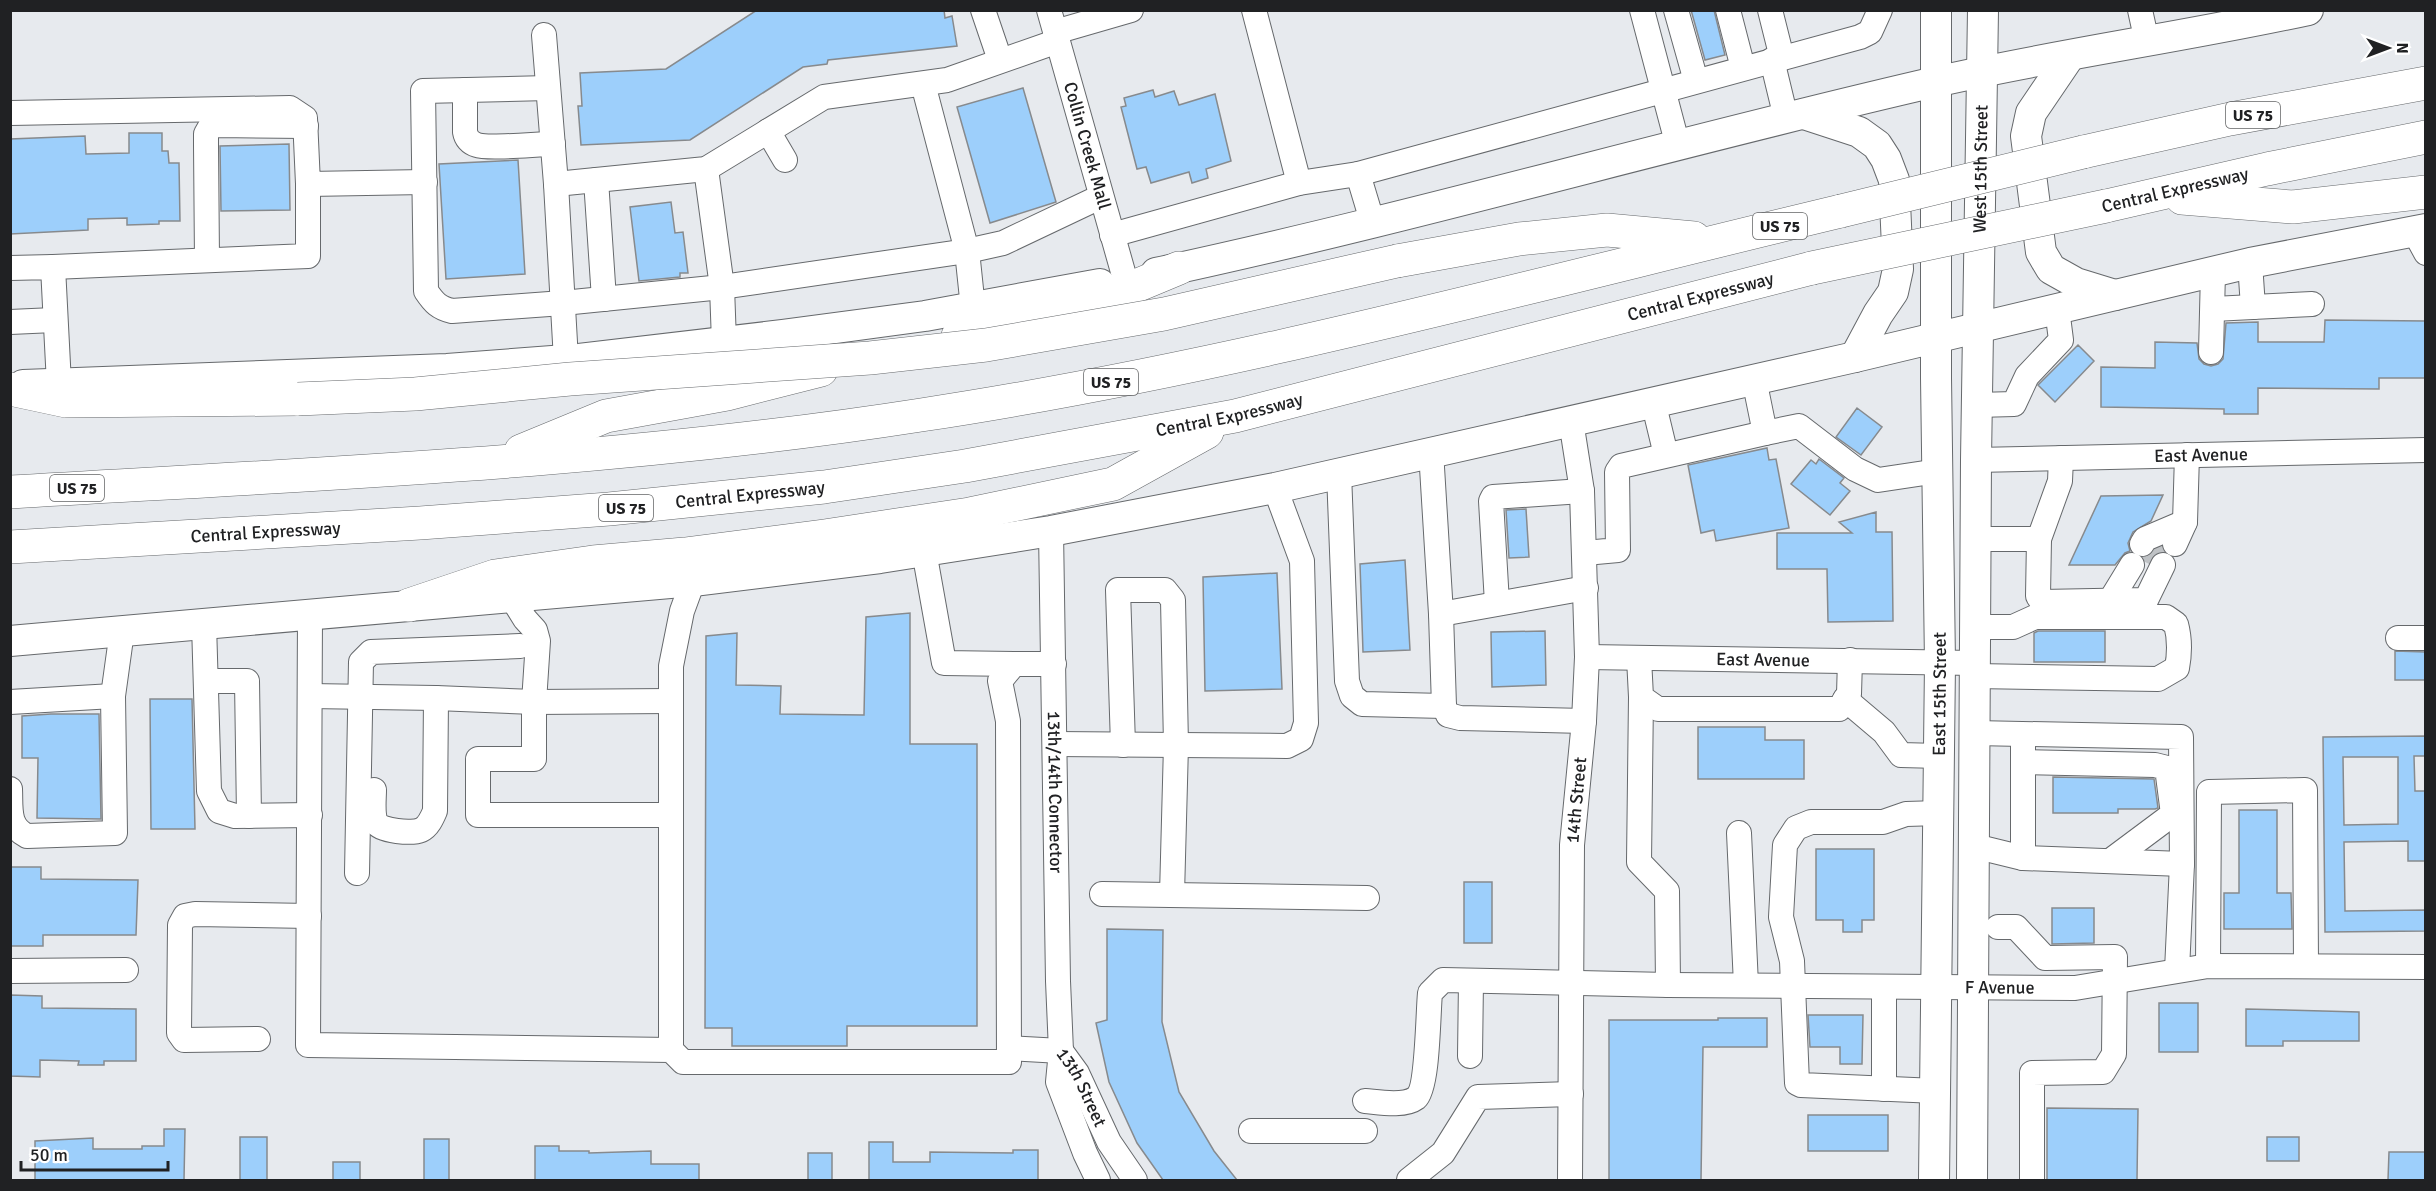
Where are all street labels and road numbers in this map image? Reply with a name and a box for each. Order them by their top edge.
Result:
street label: Collin Creek Mall [1059,79,1116,212]
road number: US 75 [2226,102,2280,128]
street label: West 15th Street [1969,105,1993,233]
street label: Central Expressway [2099,162,2251,218]
road number: US 75 [1753,213,1807,239]
street label: Central Expressway [1625,267,1776,326]
road number: US 75 [1084,369,1138,395]
street label: Central Expressway [1154,388,1306,441]
street label: East Avenue [2154,443,2248,467]
road number: US 75 [50,475,104,501]
street label: Central Expressway [674,476,826,513]
road number: US 75 [599,495,653,521]
street label: Central Expressway [190,517,342,547]
street label: East 15th Street [1928,632,1951,756]
street label: East Avenue [1716,648,1810,671]
street label: 13th/14th Connector [1043,711,1067,874]
street label: 14th Street [1561,756,1591,844]
street label: F Avenue [1965,976,2035,999]
street label: 13th Street [1051,1044,1111,1130]

